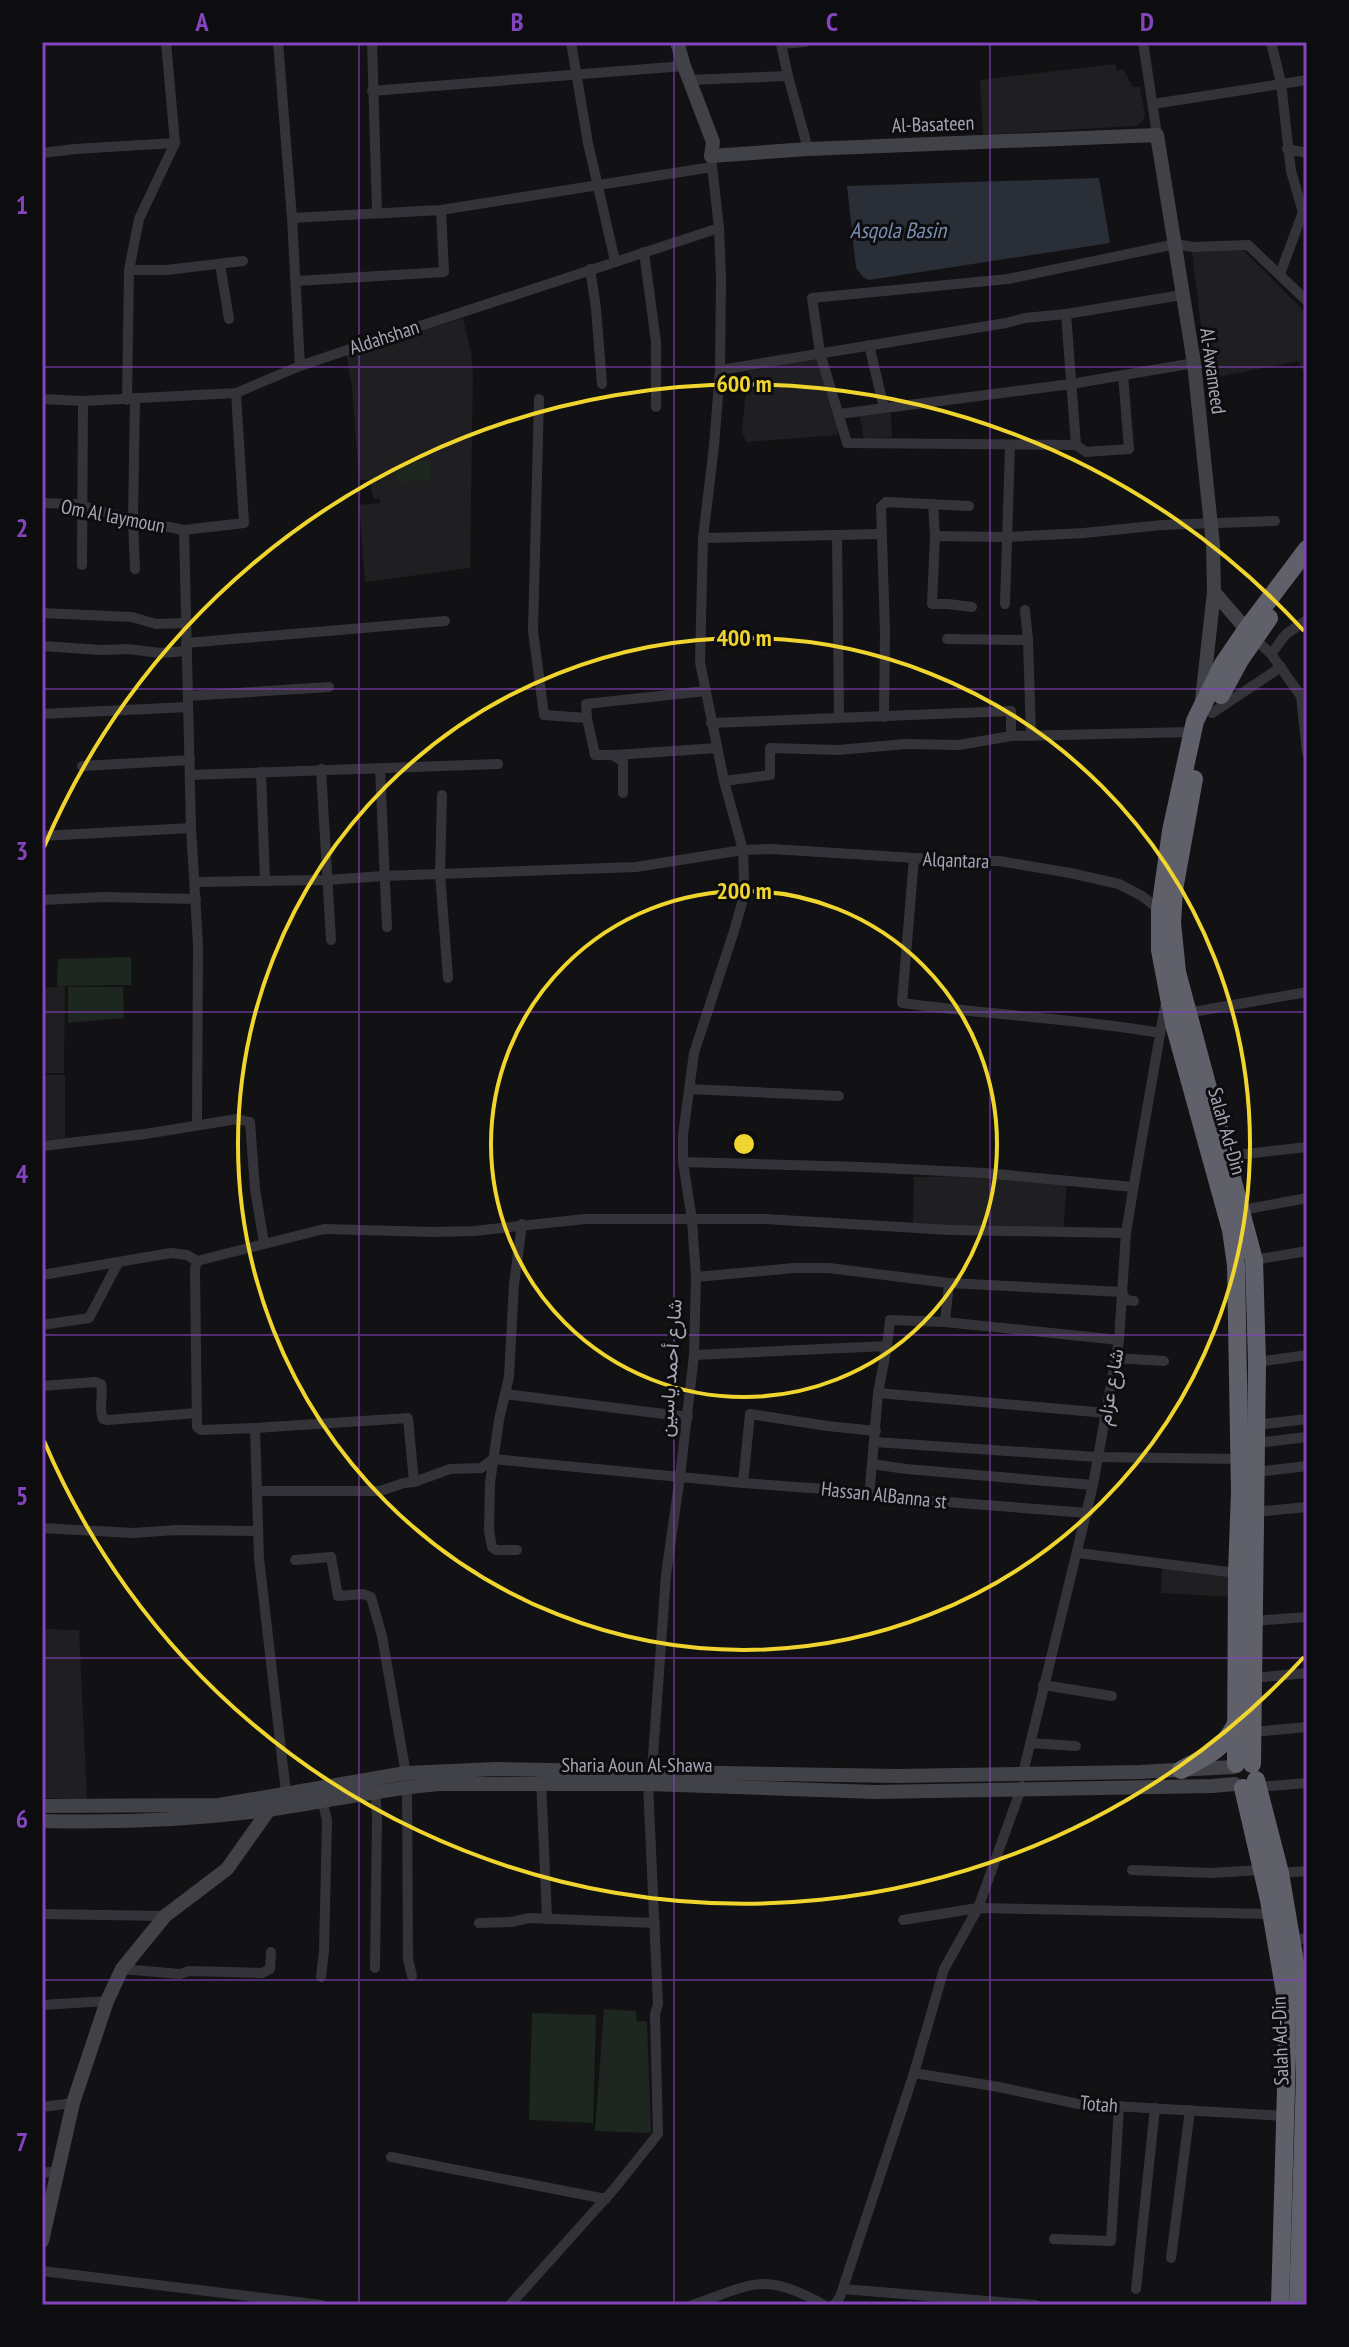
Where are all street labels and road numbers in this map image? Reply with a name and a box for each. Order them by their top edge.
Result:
street label: Al-Basateen [891,110,975,138]
street label: Aldahshan [346,314,422,360]
street label: Al-Awameed [1194,326,1232,416]
street label: Om Al laymoun [59,493,167,539]
street label: Alqantara [922,846,990,874]
street label: Salah Ad-Din [1202,1085,1252,1177]
street label: شارع أحمد ياسين [652,1298,689,1438]
street label: شارع عزام [1090,1346,1131,1428]
street label: Hassan AlBanna st [820,1475,949,1515]
street label: Sharia Aoun Al-Shawa [561,1752,713,1778]
street label: Salah Ad-Din [1265,1996,1295,2086]
street label: Totah [1079,2089,1119,2119]

